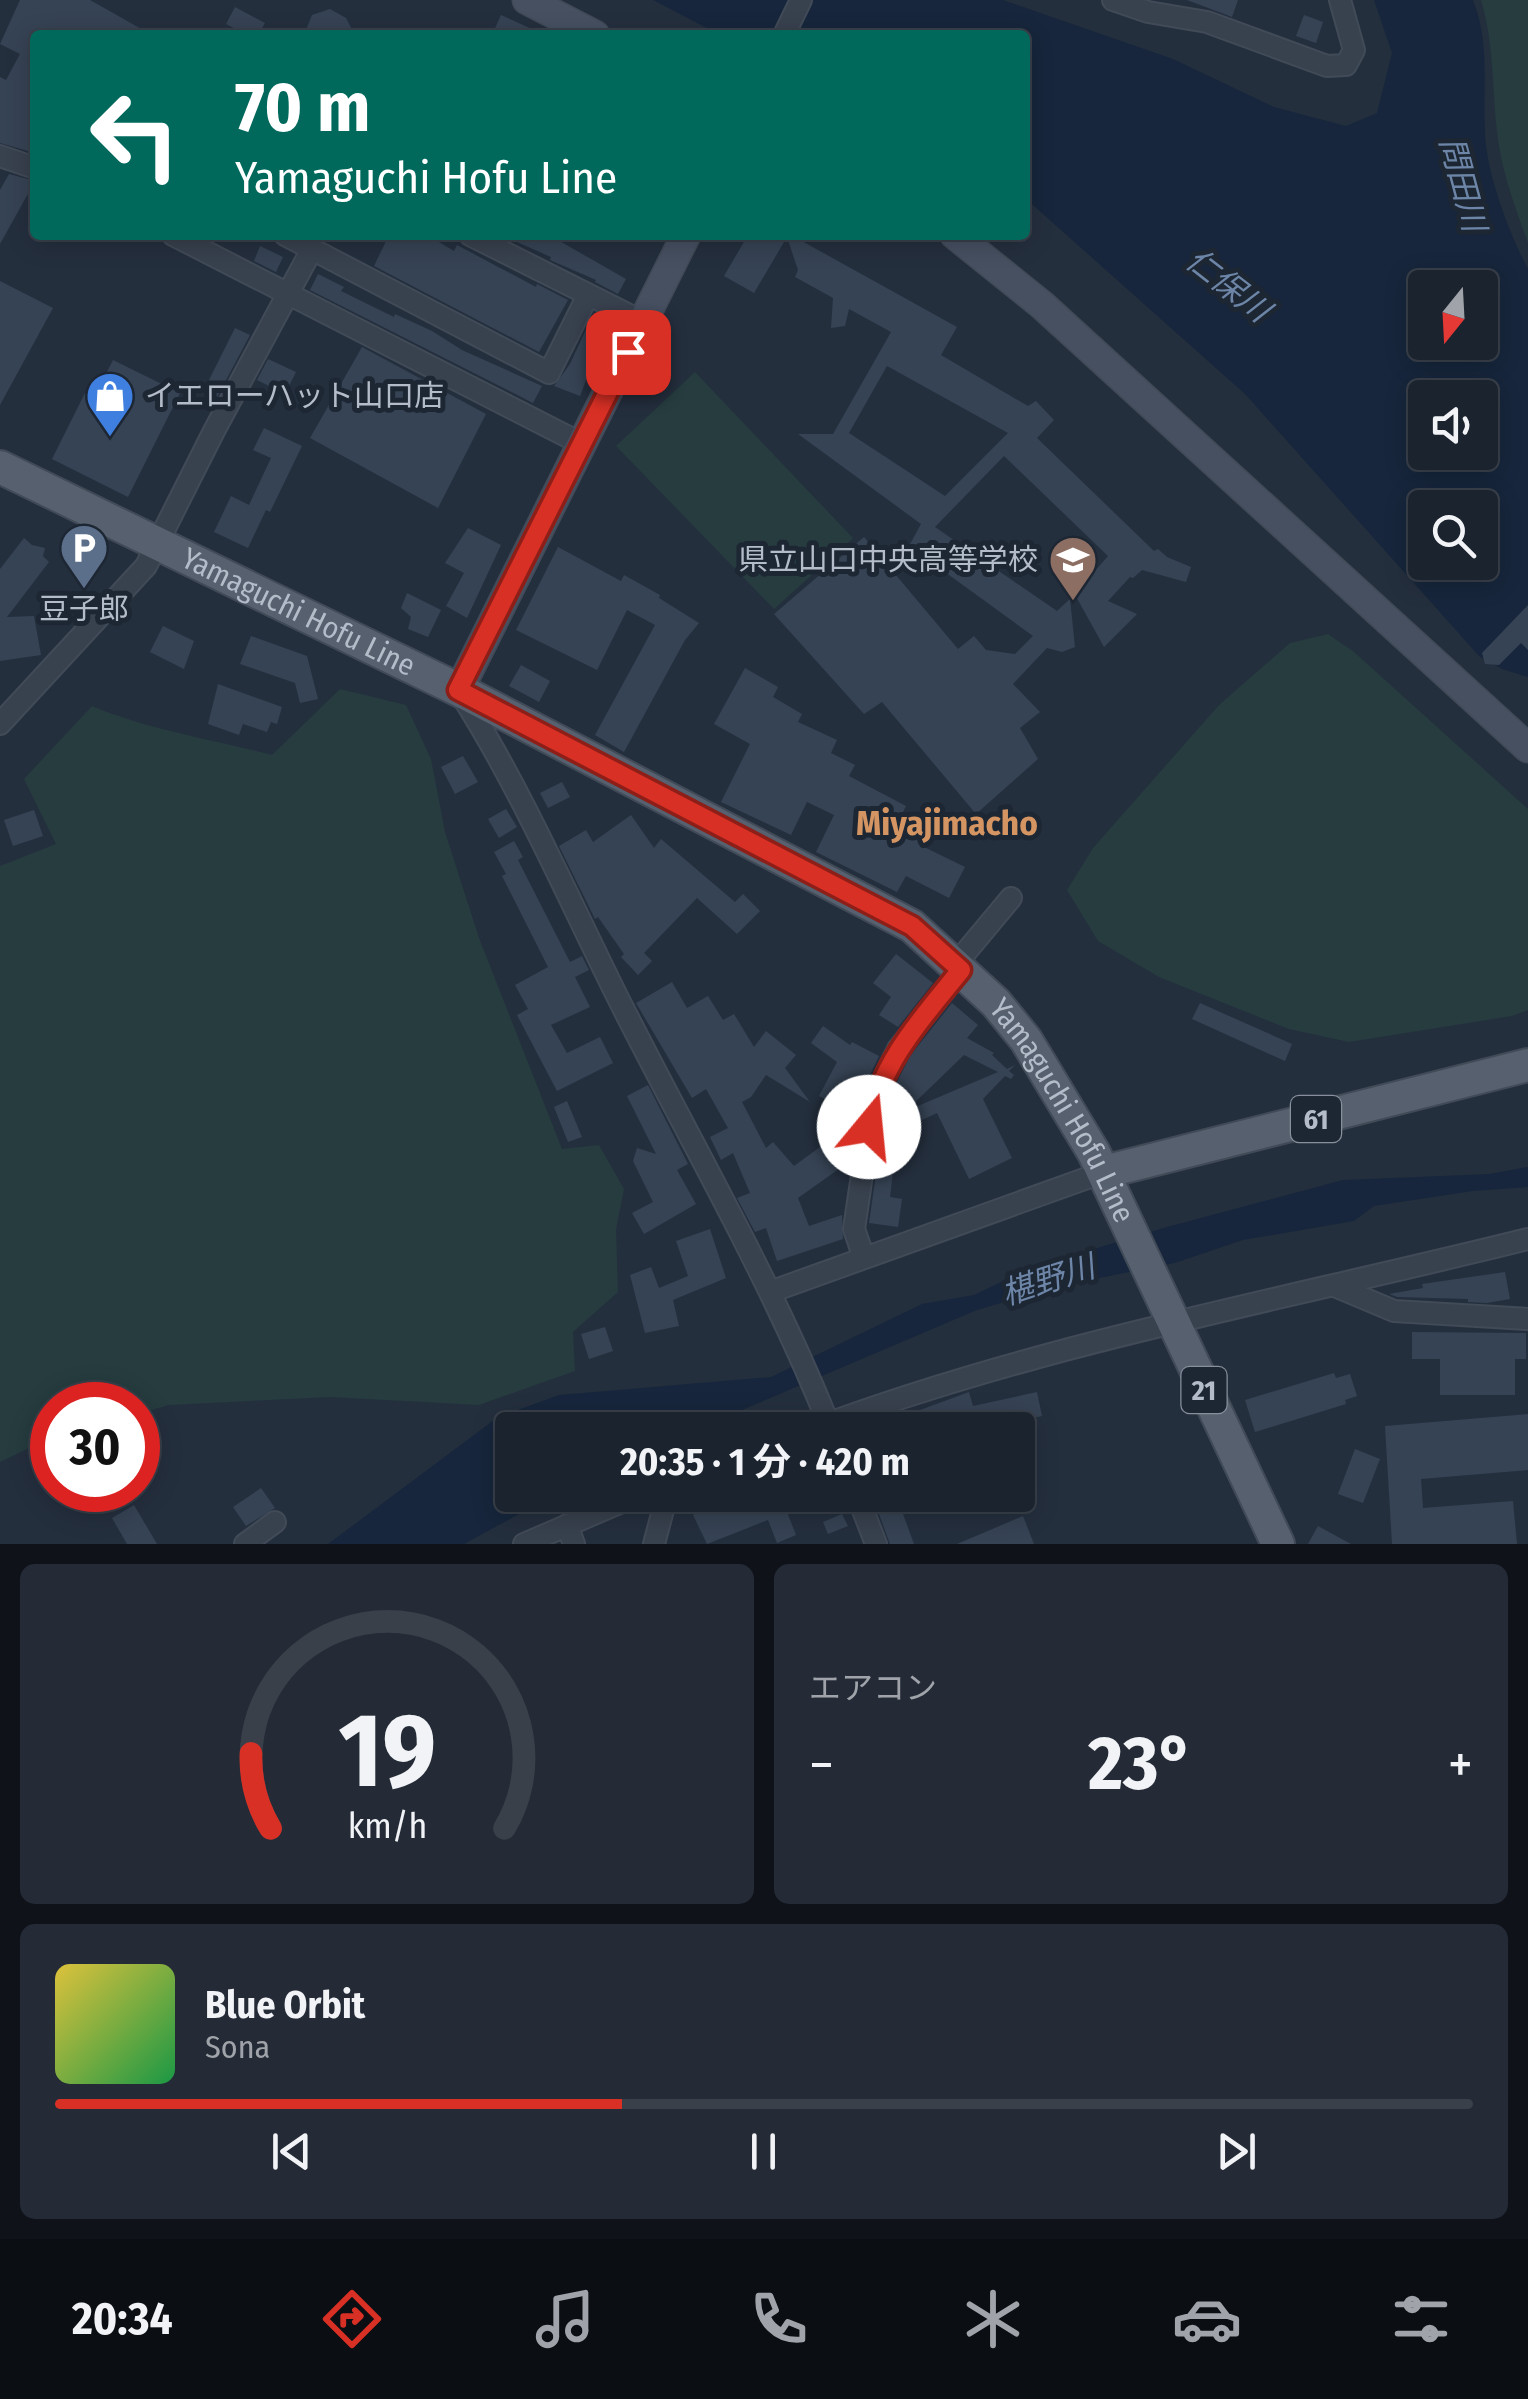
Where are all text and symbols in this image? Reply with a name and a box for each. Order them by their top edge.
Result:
text: 70 m [235,66,370,150]
icon: left [70,70,200,200]
water label: 問田川 [1432,133,1495,238]
text: Yamaguchi Hofu Line [235,151,617,205]
water label: 仁保川 [1178,240,1280,331]
north arrow [1408,270,1498,360]
map controls [1408,270,1498,580]
pin [586,310,671,395]
icon: arrive [601,325,656,380]
shop icon: イエローハット山口店 [84,370,136,438]
place label: イエローハット山口店 [145,378,444,414]
button: sound [1408,380,1498,470]
button: search [1408,490,1498,580]
parking icon: 豆子郎 [58,522,110,590]
school or university icon: 県立山口中央高等学校 [1047,534,1099,602]
street label: Yamaguchi Hofu Line [176,540,421,684]
place label: 県立山口中央高等学校 [738,542,1038,578]
place label: 豆子郎 [39,591,129,627]
district label: Miyajimacho [856,802,1038,844]
street label: Yamaguchi Hofu Line [982,991,1142,1228]
position arrow [817,1075,921,1179]
road number: 61 [1291,1096,1341,1142]
water label: 椹野川 [996,1246,1102,1313]
road number: 21 [1182,1367,1226,1413]
speed limit sign: 30 [30,1382,160,1512]
text: 20:35 · 1 分 · 420 m [620,1439,910,1485]
text: エアコン [809,1669,937,1707]
text: 19 [338,1689,436,1814]
text: 23° [1088,1719,1194,1809]
text: − [809,1732,834,1798]
text: + [1448,1732,1473,1798]
text: km/h [347,1805,427,1847]
text: Blue Orbit [205,1982,365,2028]
text: Sona [205,2028,270,2066]
icon: previous [264,2124,319,2179]
icon: pause [736,2124,791,2179]
icon: next [1209,2124,1264,2179]
icon: directions [317,2284,387,2354]
icon: music [530,2284,600,2354]
icon: phone [744,2284,814,2354]
icon: climate [958,2284,1028,2354]
icon: car [1172,2284,1242,2354]
icon: filters [1386,2284,1456,2354]
text: 20:34 [72,2292,173,2346]

